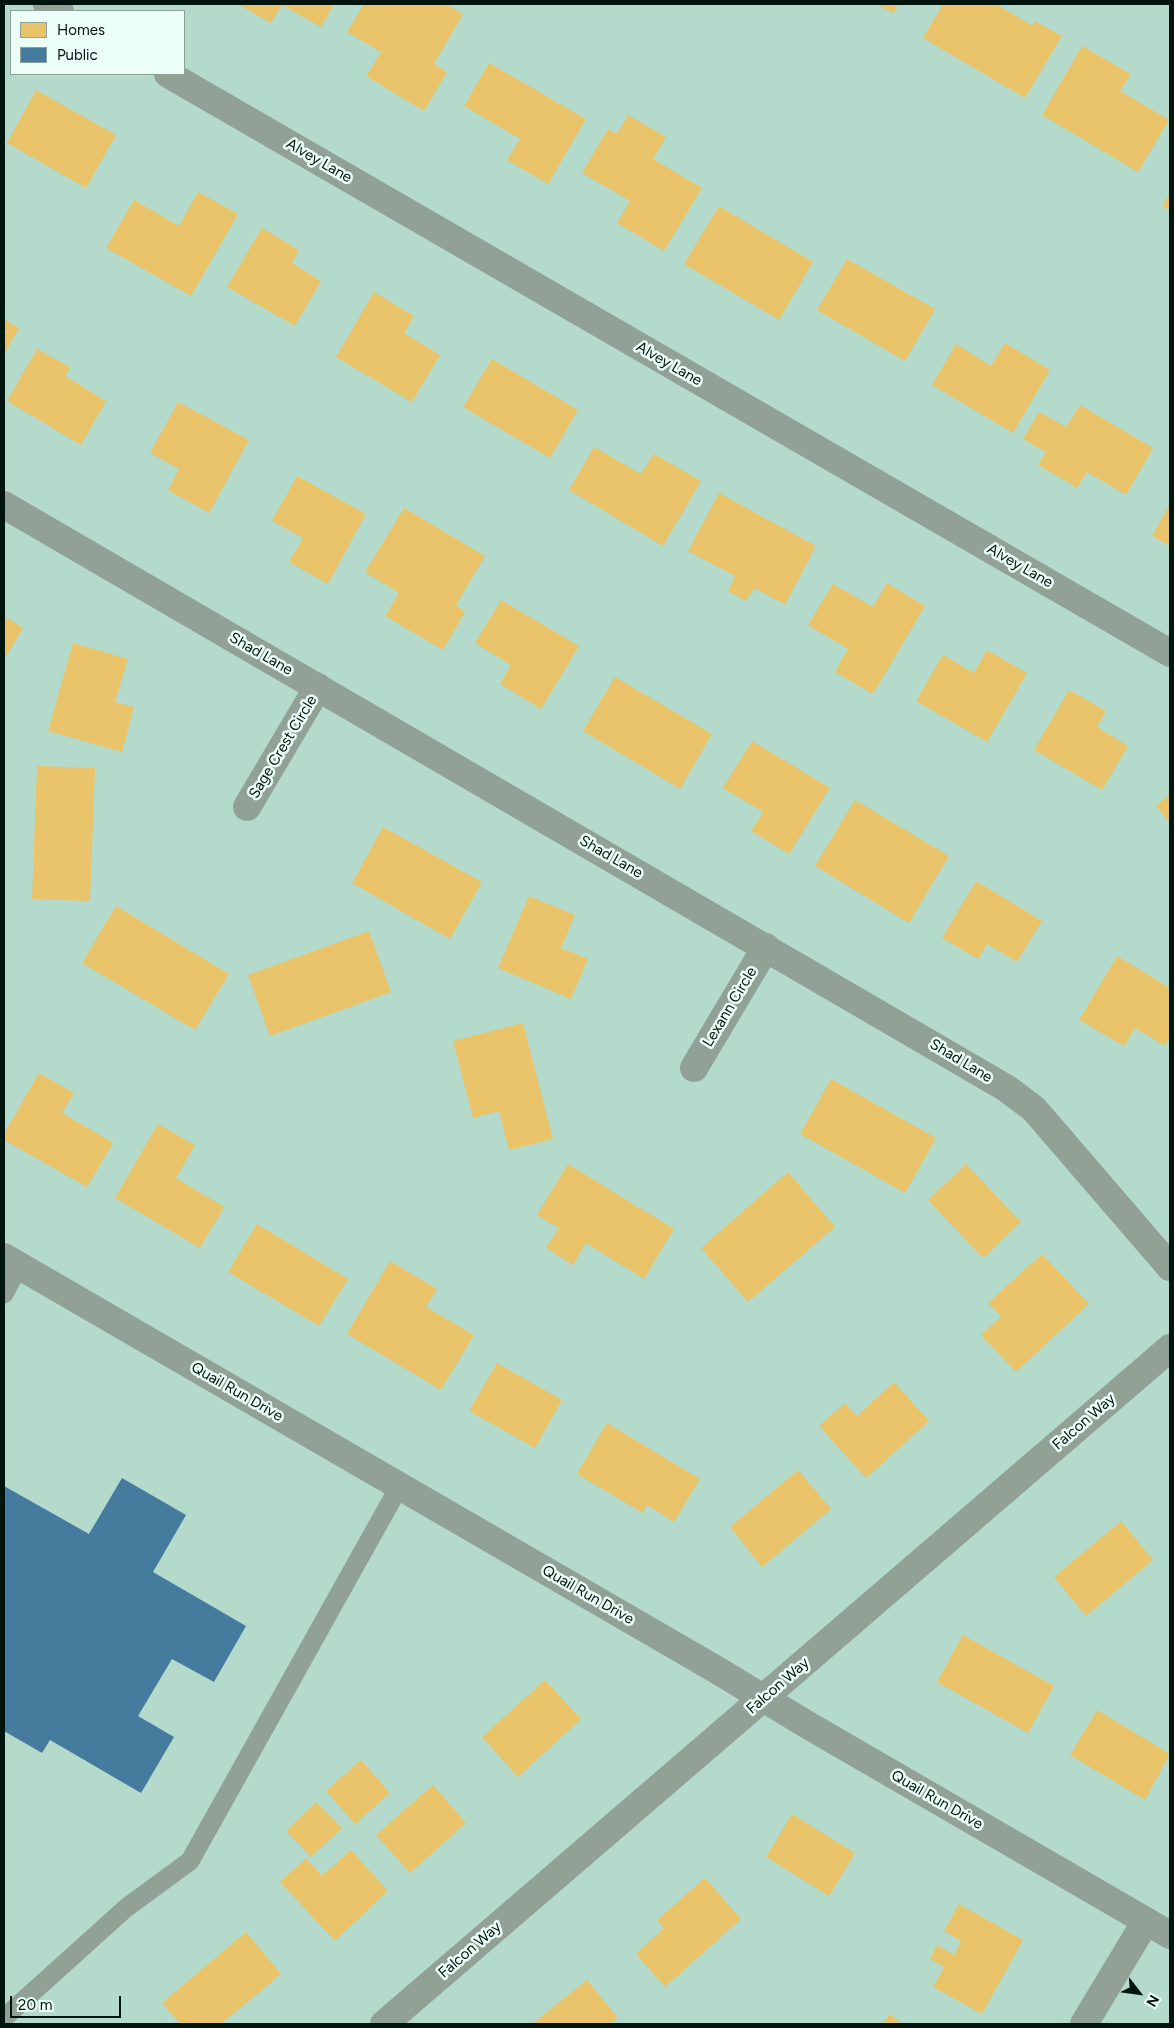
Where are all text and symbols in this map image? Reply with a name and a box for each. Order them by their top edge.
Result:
legend [10,10,185,75]
text: Homes [57,21,105,39]
text: Public [57,46,98,64]
street label: Alvey Lane [283,135,355,187]
street label: Alvey Lane [633,338,705,390]
street label: Alvey Lane [984,540,1056,592]
street label: Shad Lane [226,629,296,679]
street label: Sage Crest Circle [245,692,321,802]
street label: Shad Lane [576,832,646,882]
street label: Lexann Circle [699,964,761,1050]
street label: Shad Lane [926,1035,996,1087]
street label: Quail Run Drive [188,1359,286,1425]
street label: Falcon Way [1049,1390,1119,1454]
street label: Quail Run Drive [539,1562,637,1628]
street label: Falcon Way [743,1654,813,1718]
street label: Quail Run Drive [888,1767,986,1833]
street label: Falcon Way [435,1918,505,1982]
north arrow [1114,1968,1164,2018]
scale bar [12,1986,124,2018]
text: N [1142,1992,1162,2010]
text: 20 m [18,1996,52,2014]

